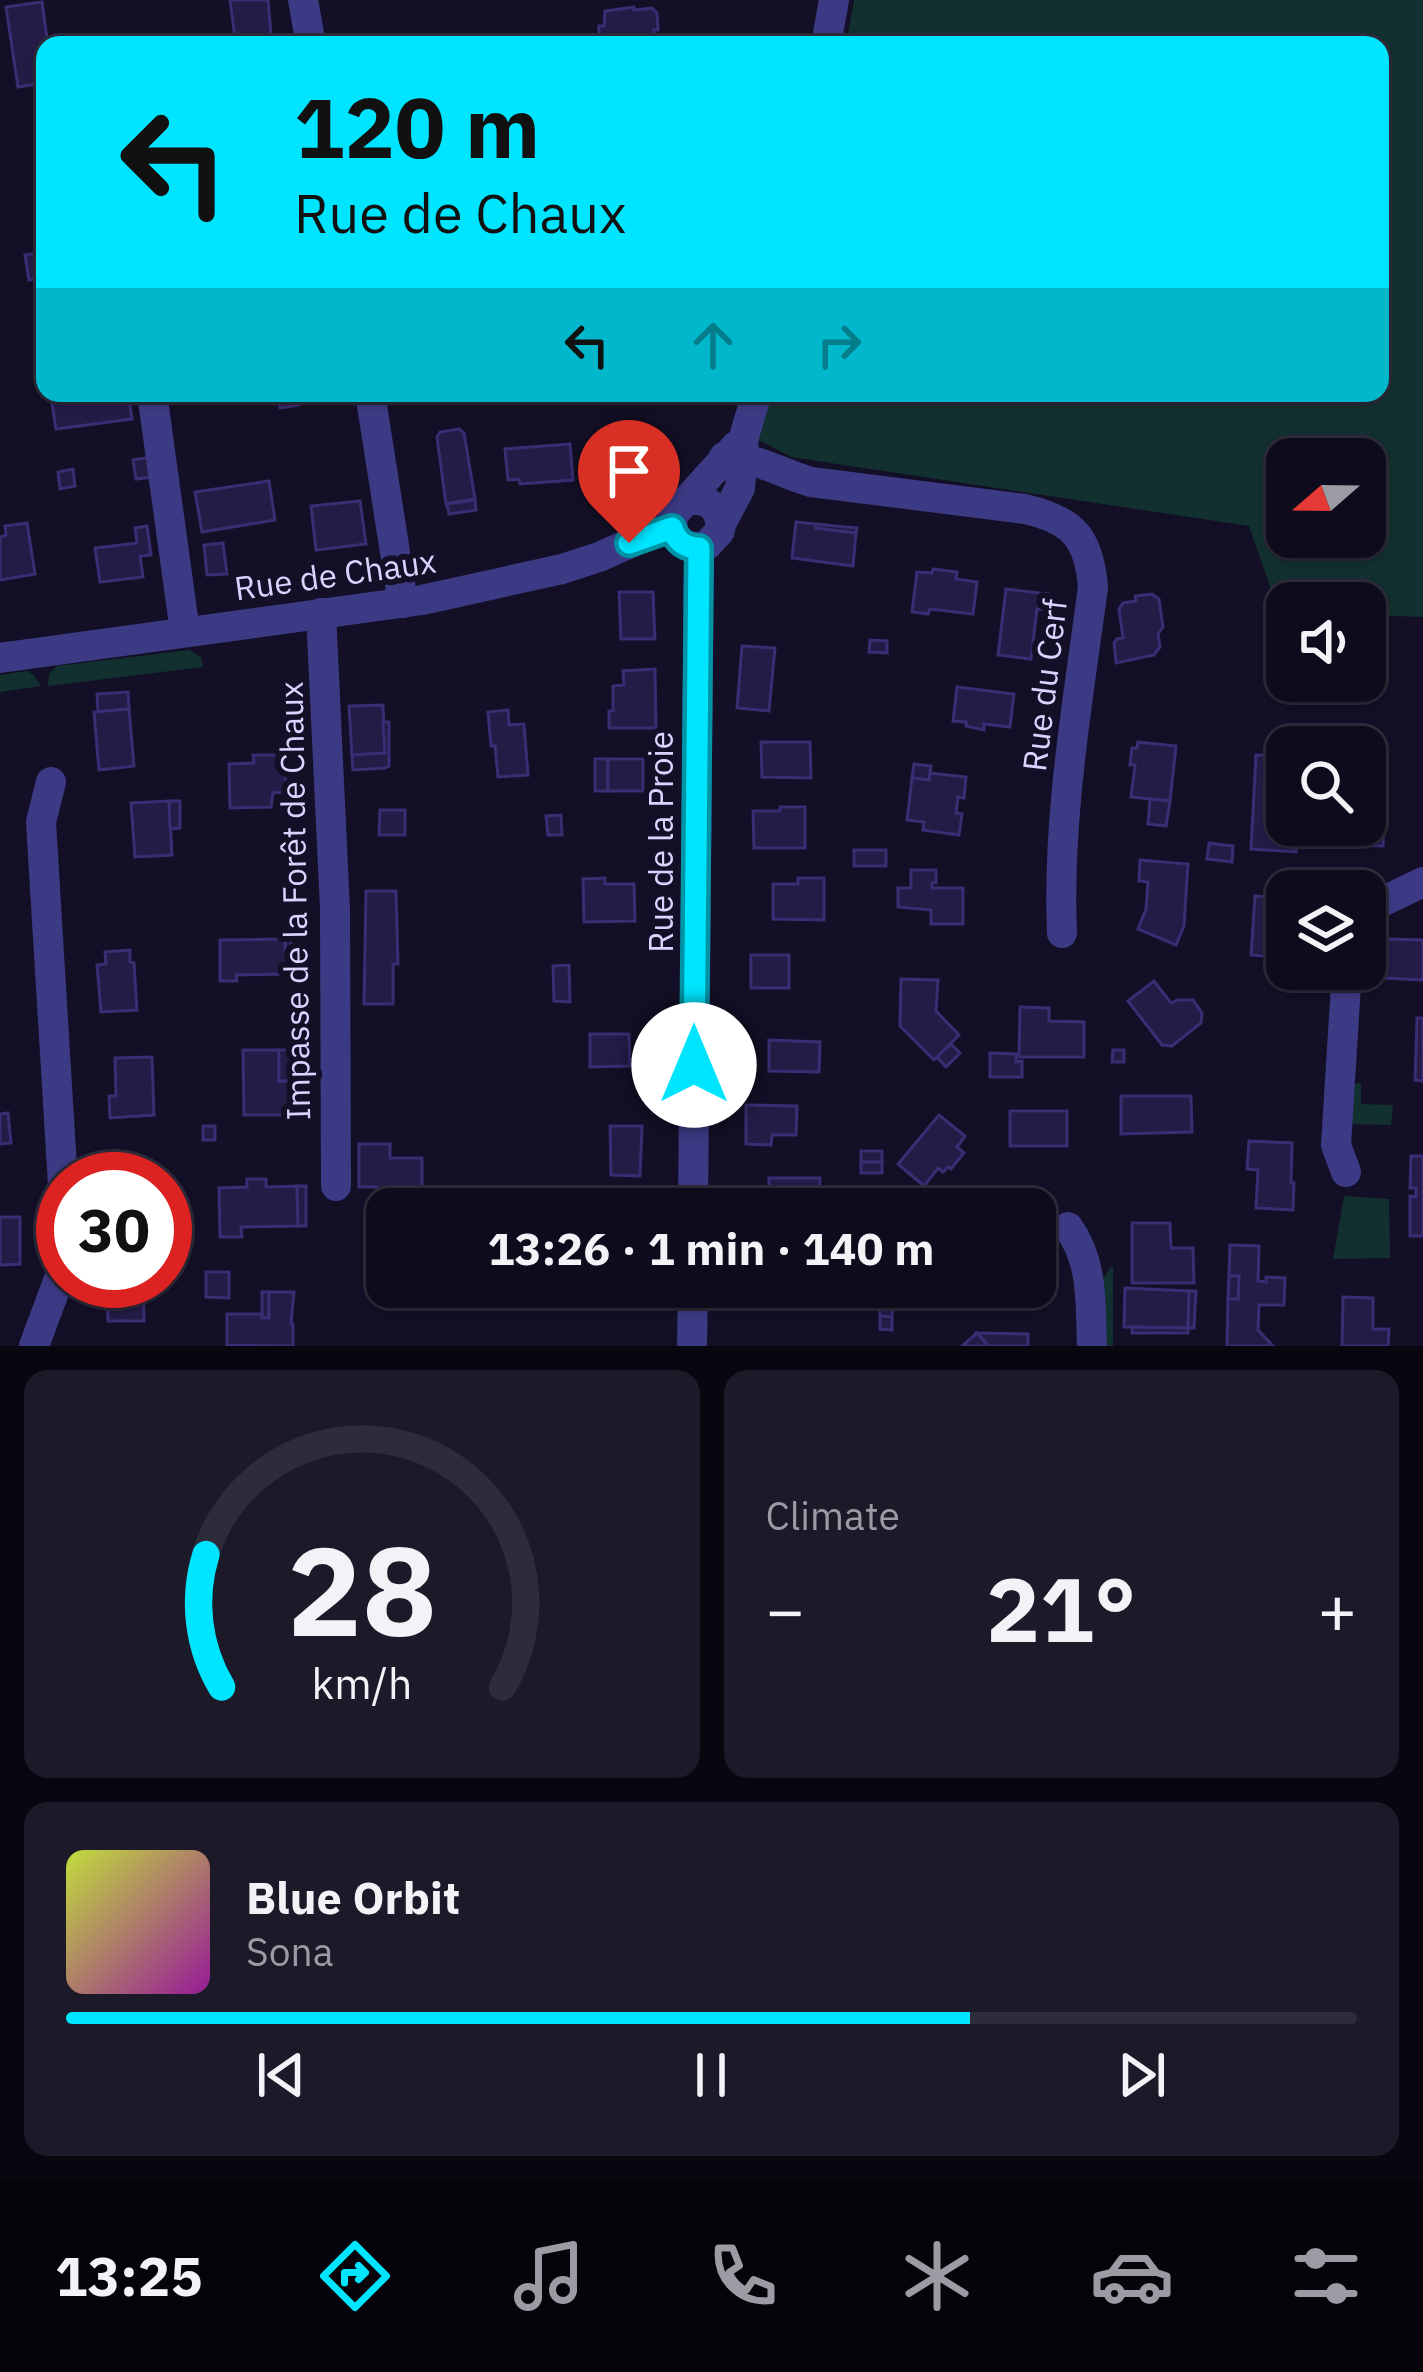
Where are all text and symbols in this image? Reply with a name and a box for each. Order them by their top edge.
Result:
text: 120 m [294,72,540,181]
icon: left [96,84,252,240]
text: Rue de Chaux [294,178,626,248]
icon: left [554,312,620,378]
icon: ahead [680,312,746,378]
icon: right [806,312,872,378]
pin [578,420,680,543]
icon: arrive [596,438,662,504]
north arrow [1266,438,1386,558]
map controls [1266,438,1386,990]
street label: Rue de Chaux [231,539,439,609]
button: sound [1266,582,1386,702]
street label: Rue du Cerf [1012,596,1076,773]
street label: Impasse de la Forêt de Chaux [269,681,319,1121]
button: search [1266,726,1386,846]
street label: Rue de la Proie [639,731,682,953]
button: layers [1266,870,1386,990]
position arrow [631,1002,757,1128]
speed limit sign: 30 [36,1152,192,1308]
text: 13:26 · 1 min · 140 m [488,1219,934,1277]
text: Climate [766,1490,900,1541]
text: 28 [287,1508,437,1670]
text: 21° [986,1550,1136,1667]
text: − [766,1566,805,1652]
text: + [1317,1566,1357,1652]
text: km/h [311,1655,412,1711]
text: Blue Orbit [246,1868,460,1926]
text: Sona [246,1926,333,1977]
icon: previous [248,2042,314,2108]
icon: pause [678,2042,744,2108]
icon: next [1109,2042,1175,2108]
icon: directions [313,2234,397,2318]
icon: music [507,2234,591,2318]
icon: phone [701,2234,785,2318]
icon: climate [895,2234,979,2318]
icon: car [1090,2234,1174,2318]
icon: filters [1284,2234,1368,2318]
text: 13:25 [55,2241,203,2311]

